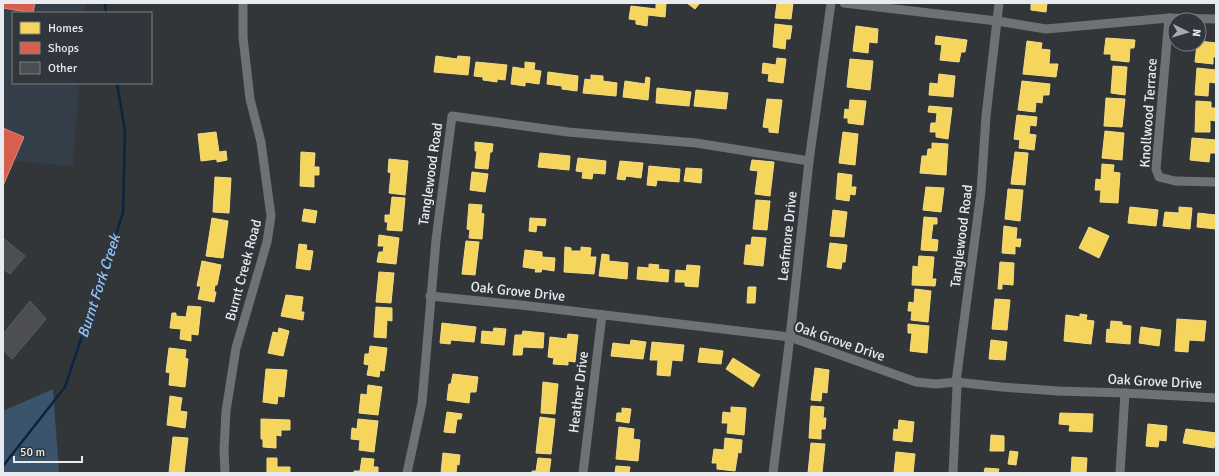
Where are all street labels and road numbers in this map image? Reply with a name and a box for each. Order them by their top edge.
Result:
street label: Knollwood Terrace [1136,58,1161,168]
street label: Tanglewood Road [415,122,446,227]
street label: Tanglewood Road [947,184,976,289]
street label: Leafmore Drive [774,190,801,282]
street label: Burnt Creek Road [222,218,265,323]
street label: Oak Grove Drive [470,278,566,305]
street label: Oak Grove Drive [792,318,887,365]
street label: Heather Drive [565,350,592,434]
street label: Oak Grove Drive [1107,371,1203,392]

